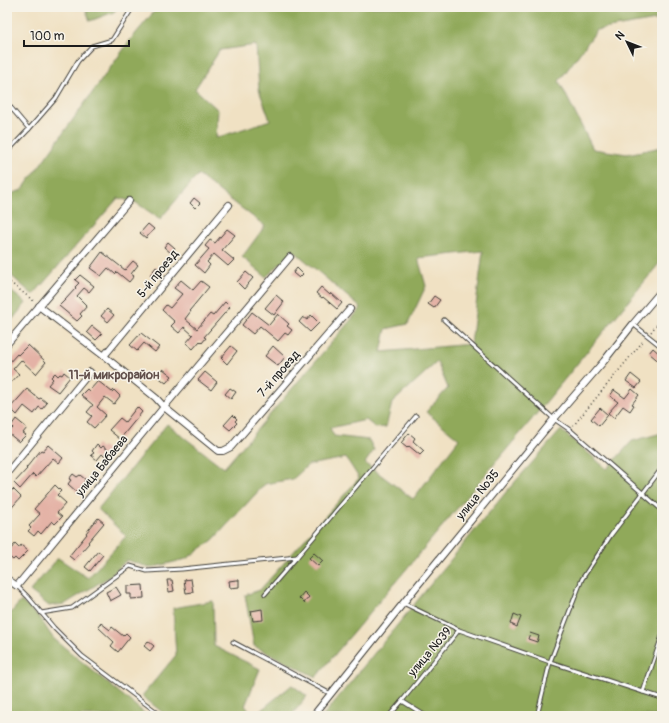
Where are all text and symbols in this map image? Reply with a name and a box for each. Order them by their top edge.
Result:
scale bar [24,22,129,48]
north arrow [607,22,647,62]
text: N [613,28,628,43]
text: 100 m [30,29,65,44]
street label: 5-й проезд [134,246,182,301]
street label: 7-й проезд [255,347,304,400]
district label: 11-й микрорайон [69,367,160,383]
street label: улица Бабаева [72,432,132,501]
street label: улица №35 [453,467,503,524]
street label: улица №39 [404,624,455,681]

